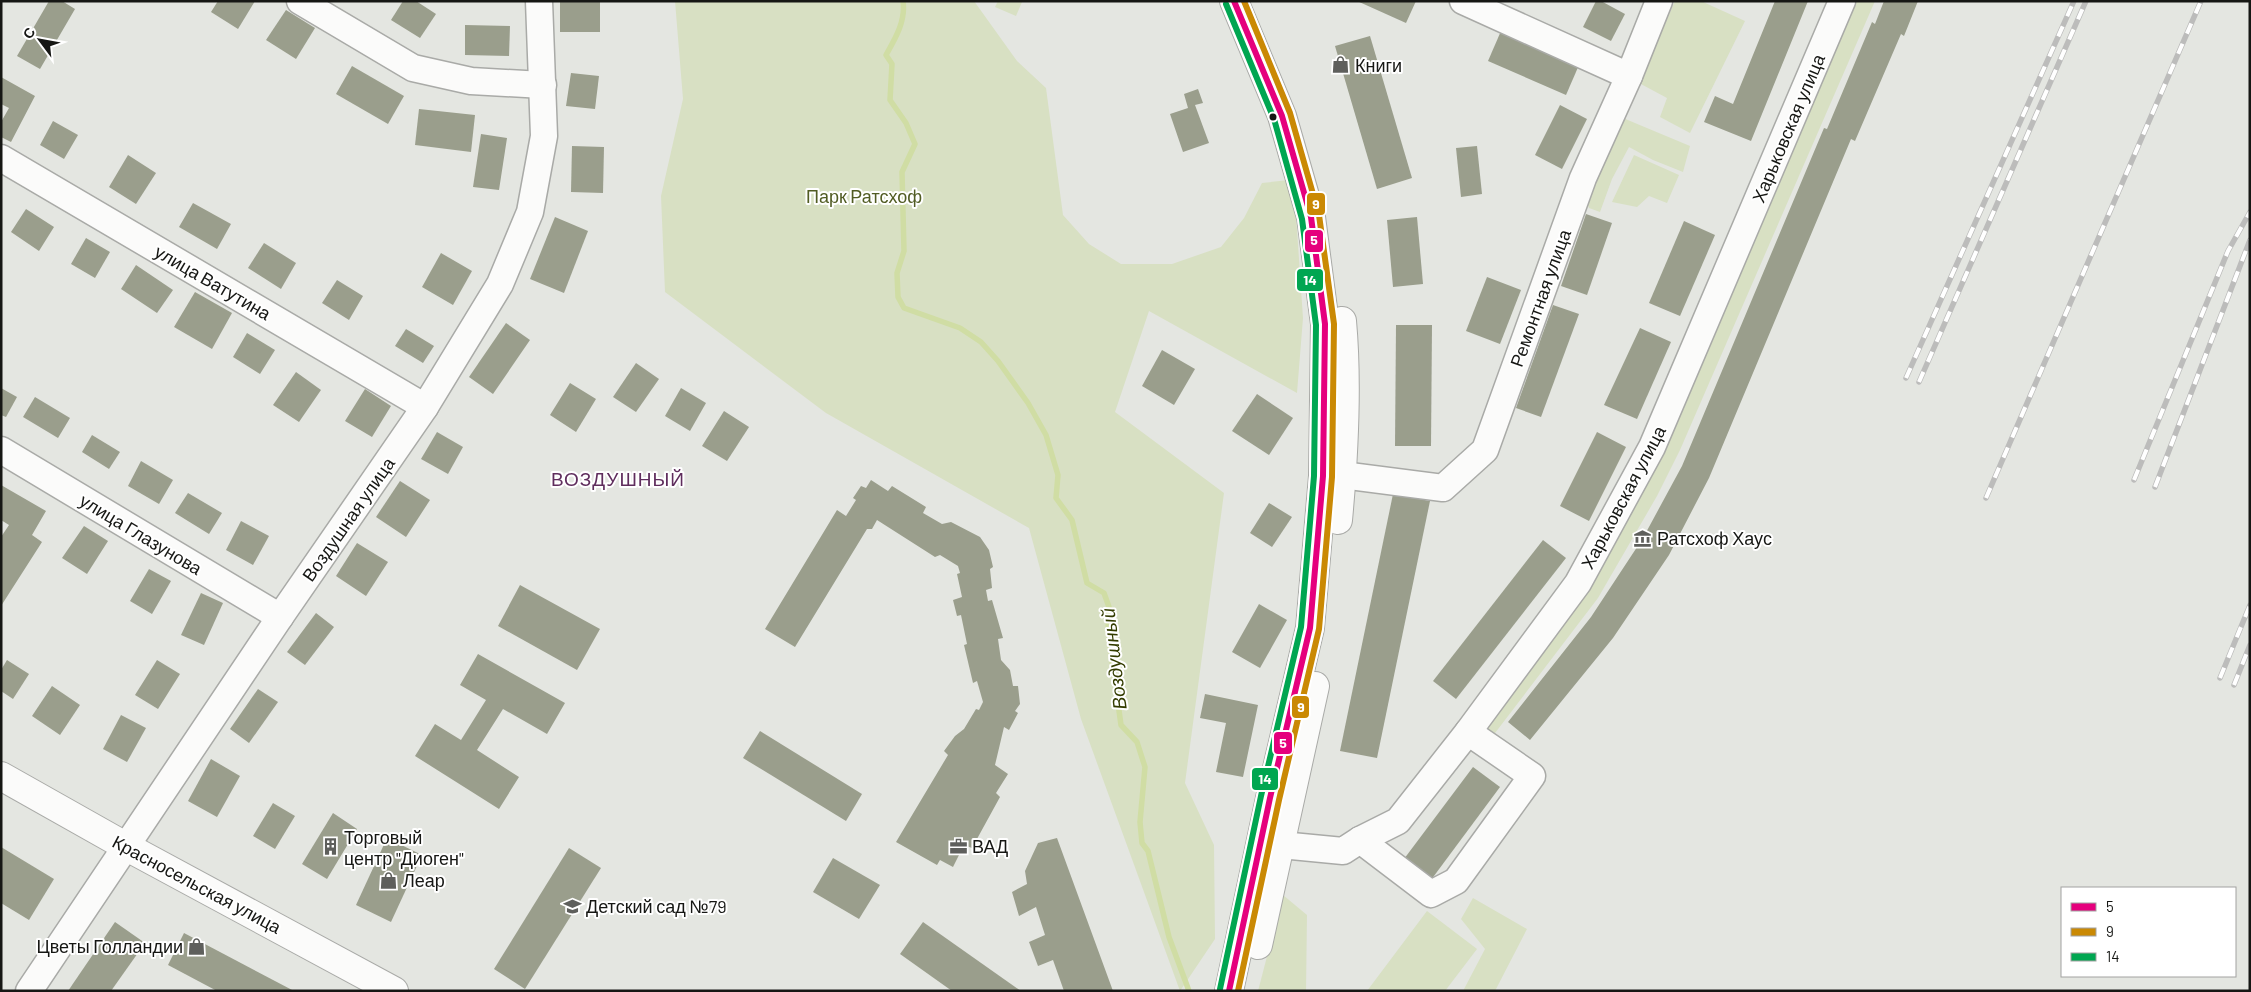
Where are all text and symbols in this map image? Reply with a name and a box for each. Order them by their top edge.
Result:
north arrow [15,15,65,65]
text: С [19,24,38,42]
street label: Харьковская улица [1747,50,1830,205]
place label: Книги [1355,54,1402,76]
shop icon: Книги [1331,55,1351,75]
unlabelled marker [1268,112,1278,122]
park label: Парк Ратсхоф [806,185,922,207]
line badge: 9 [1306,192,1326,216]
text: 9 [1312,195,1320,212]
street label: Ремонтная улица [1505,225,1575,370]
line badge: 5 [1304,229,1324,253]
text: 5 [1310,231,1318,248]
street label: улица Ватутина [151,240,276,325]
line badge: 14 [1296,268,1324,292]
text: 14 [1303,271,1317,288]
street label: Харьковская улица [1576,421,1670,572]
street label: Воздушная улица [297,452,400,585]
district label: ВОЗДУШНЫЙ [551,467,685,490]
street label: улица Глазунова [76,489,207,580]
place label: Ратсхоф Хаус [1657,527,1772,549]
museum icon: Ратсхоф Хаус [1633,528,1653,548]
water label: Воздушный [1095,606,1131,711]
line badge: 9 [1291,695,1310,719]
text: 9 [1297,698,1305,715]
line badge: 5 [1273,731,1293,755]
text: 5 [1279,734,1287,751]
line badge: 14 [1251,767,1279,791]
text: 14 [1258,770,1272,787]
place label: Торговый центр "Диоген" [344,826,464,869]
street label: Красносельская улица [109,830,286,938]
place label: ВАД [972,835,1008,857]
office icon: ВАД [948,836,968,856]
building icon: Торговый центр "Диоген" [320,837,340,857]
place label: Леар [403,869,445,891]
shop icon: Леар [379,870,399,890]
legend [2061,887,2236,977]
place label: Детский сад №79 [586,895,727,917]
school or university icon: Детский сад №79 [562,896,582,916]
text: 5 [2106,897,2114,915]
text: 9 [2106,922,2114,940]
place label: Цветы Голландии [36,935,183,957]
shop icon: Цветы Голландии [187,936,207,956]
text: 14 [2106,947,2120,965]

